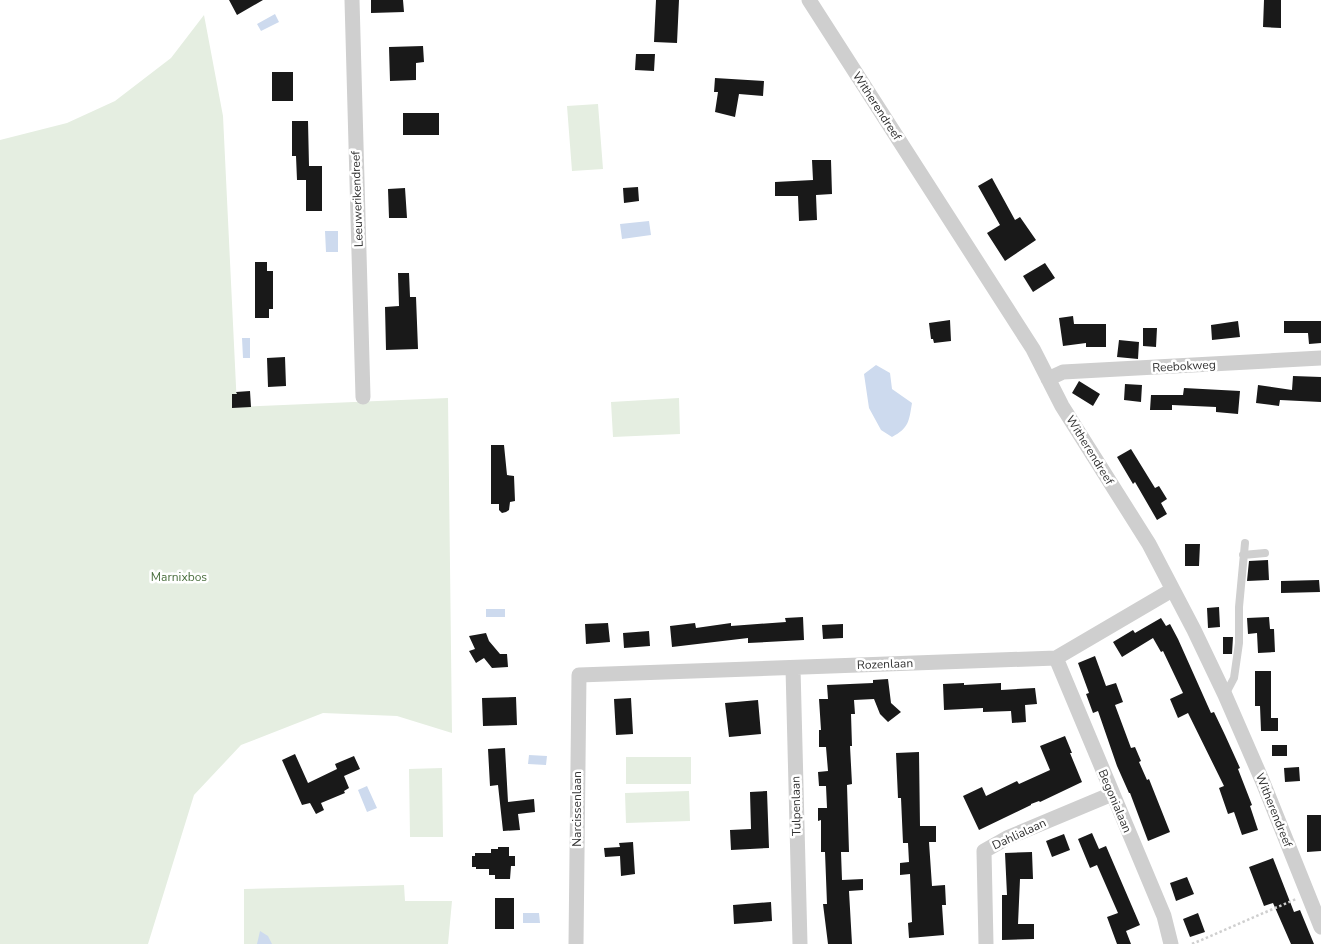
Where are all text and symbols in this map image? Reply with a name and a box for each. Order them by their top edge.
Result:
street label: Witherendreef [849,69,906,144]
street label: Leeuwerikendreef [347,150,367,247]
street label: Reebokweg [1152,356,1216,376]
street label: Witherendreef [1062,412,1118,488]
park label: Marnixbos [151,569,207,585]
street label: Rozenlaan [857,655,913,673]
street label: Begonialaan [1094,767,1136,835]
street label: Witherendreef [1252,770,1297,850]
street label: Narcissenlaan [569,771,585,847]
street label: Tulpenlaan [787,776,805,836]
street label: Dahlialaan [989,815,1049,853]

